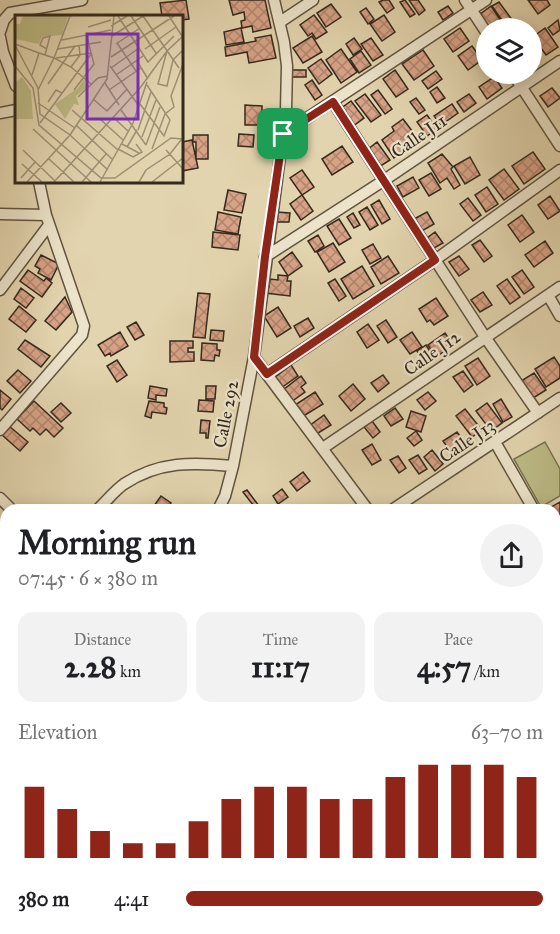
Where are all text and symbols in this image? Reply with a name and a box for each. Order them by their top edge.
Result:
inset map [15,15,183,183]
map controls [476,18,542,84]
button: layers [476,18,542,84]
pin [257,108,308,159]
street label: Calle J11 [387,109,452,163]
icon: arrive [266,117,299,150]
street label: Calle J12 [399,326,465,381]
street label: Calle 292 [209,378,243,450]
street label: Calle J13 [435,414,500,468]
text: Morning run [18,523,196,563]
button: share [480,524,543,587]
text: 07:45 · 6 × 380 m [18,566,158,590]
text: Distance [74,630,131,649]
text: Time [263,630,298,649]
text: Pace [444,630,473,649]
text: 2.28 [64,649,117,685]
text: 11:17 [251,649,310,685]
text: 4:57 [417,649,471,685]
text: km [117,662,141,681]
text: /km [471,662,500,681]
text: Elevation [18,720,97,744]
text: 63–70 m [471,720,543,744]
text: 380 m [18,887,69,911]
text: 4:41 [114,887,149,911]

